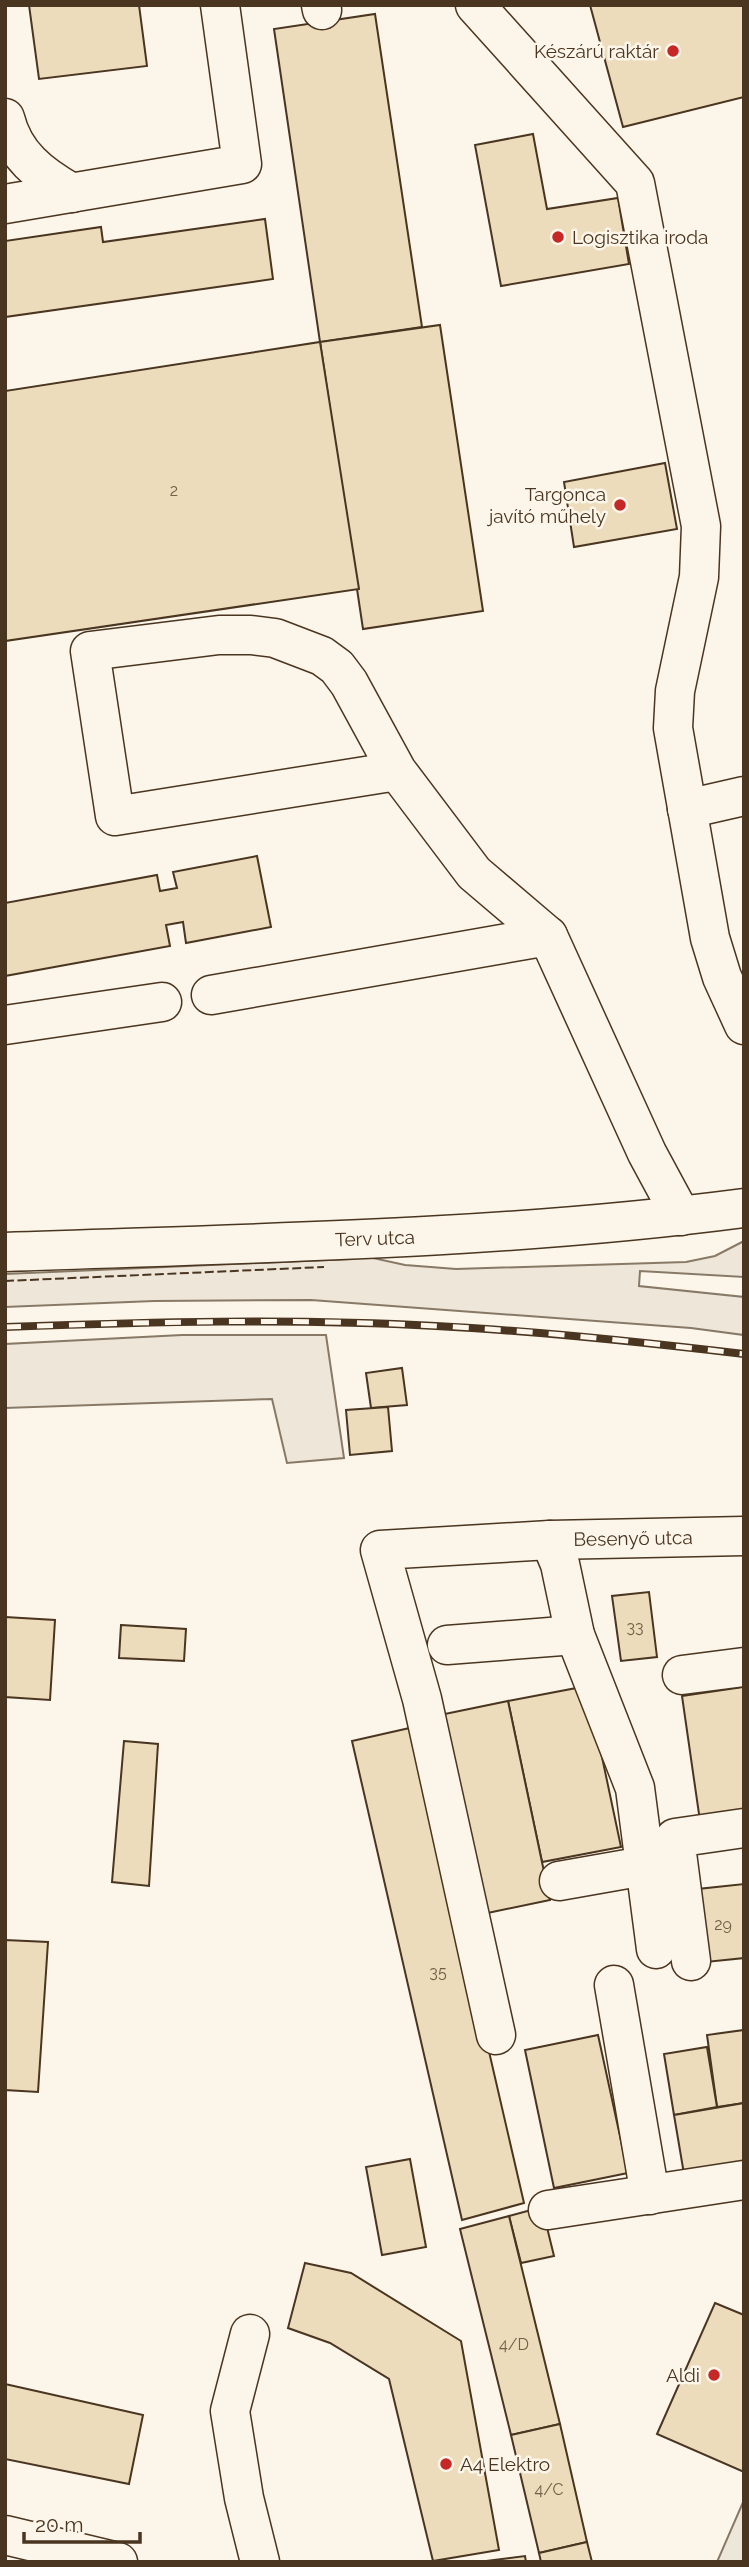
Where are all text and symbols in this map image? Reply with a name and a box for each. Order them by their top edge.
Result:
place label: Készárú raktár [534,40,659,62]
marker: Készárú raktár [665,43,681,59]
place label: Logisztika iroda [572,226,708,248]
marker: Logisztika iroda [550,229,566,245]
house number: 2 [170,481,178,500]
place label: Targonca javító műhely [486,483,606,527]
marker: Targonca javító műhely [612,497,628,513]
street label: Terv utca [335,1226,415,1250]
street label: Besenyő utca [573,1526,693,1550]
house number: 33 [626,1618,644,1637]
house number: 29 [714,1915,732,1934]
house number: 35 [429,1963,447,1982]
house number: 4/D [499,2335,529,2354]
place label: Aldi [666,2364,700,2386]
marker: Aldi [706,2367,722,2383]
place label: A4 Elektro [460,2453,550,2475]
marker: A4 Elektro [438,2456,454,2472]
house number: 4/C [535,2480,564,2499]
scale bar [24,2500,140,2544]
text: 20 m [35,2512,83,2537]

